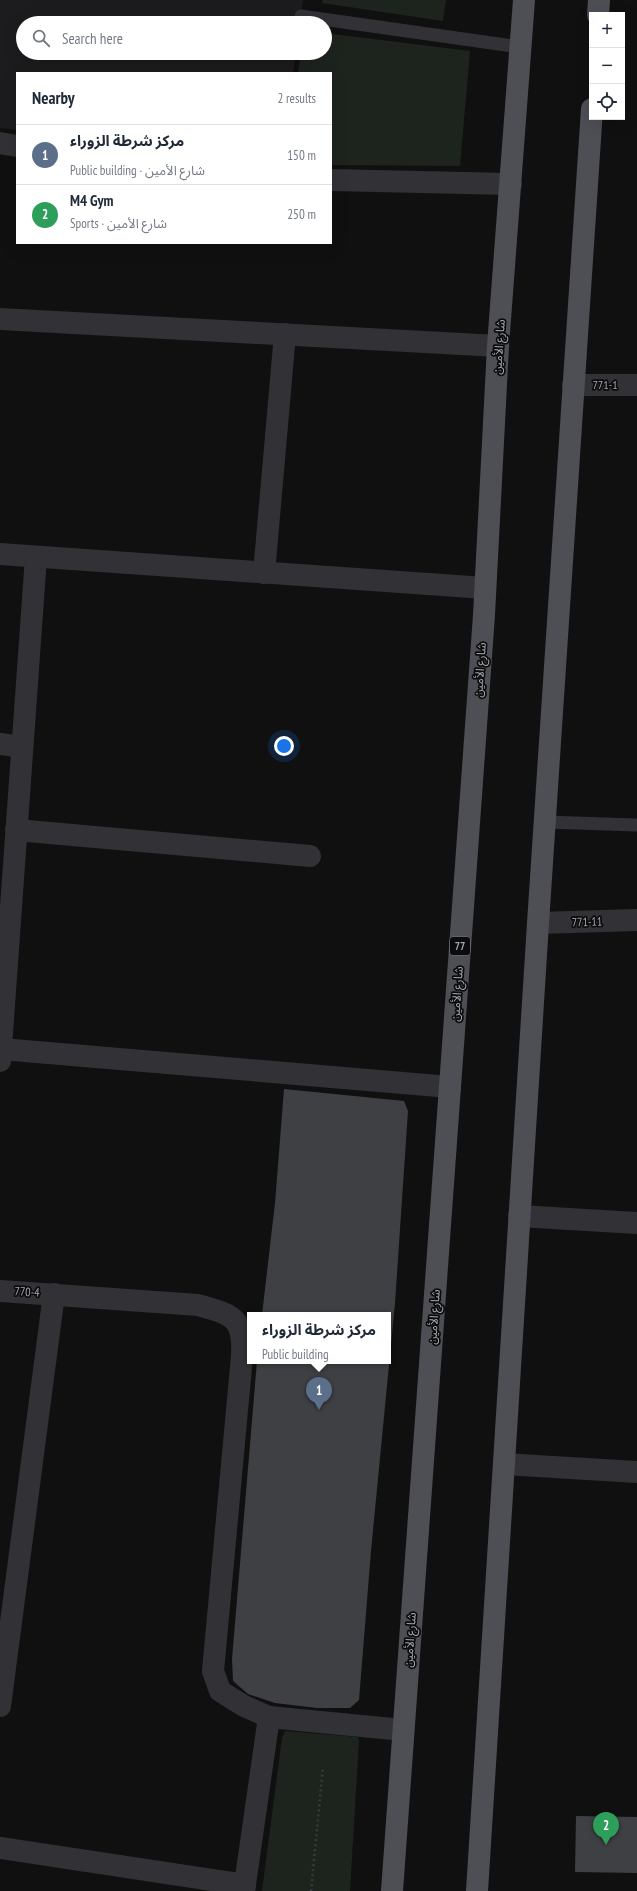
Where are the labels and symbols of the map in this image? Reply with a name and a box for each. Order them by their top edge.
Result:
street label: شارع الأمين [489,319,510,375]
street label: 771-1 [592,377,618,392]
street label: شارع الأمين [470,642,491,698]
your location [274,736,294,756]
street label: 771-11 [571,913,602,930]
road number: 77 [450,937,470,955]
street label: شارع الأمين [447,966,468,1022]
street label: 770-4 [14,1283,41,1300]
street label: شارع الأمين [424,1289,445,1345]
pin: 1 [306,1377,332,1410]
street label: شارع الأمين [400,1612,421,1668]
pin: 2 [593,1812,619,1845]

